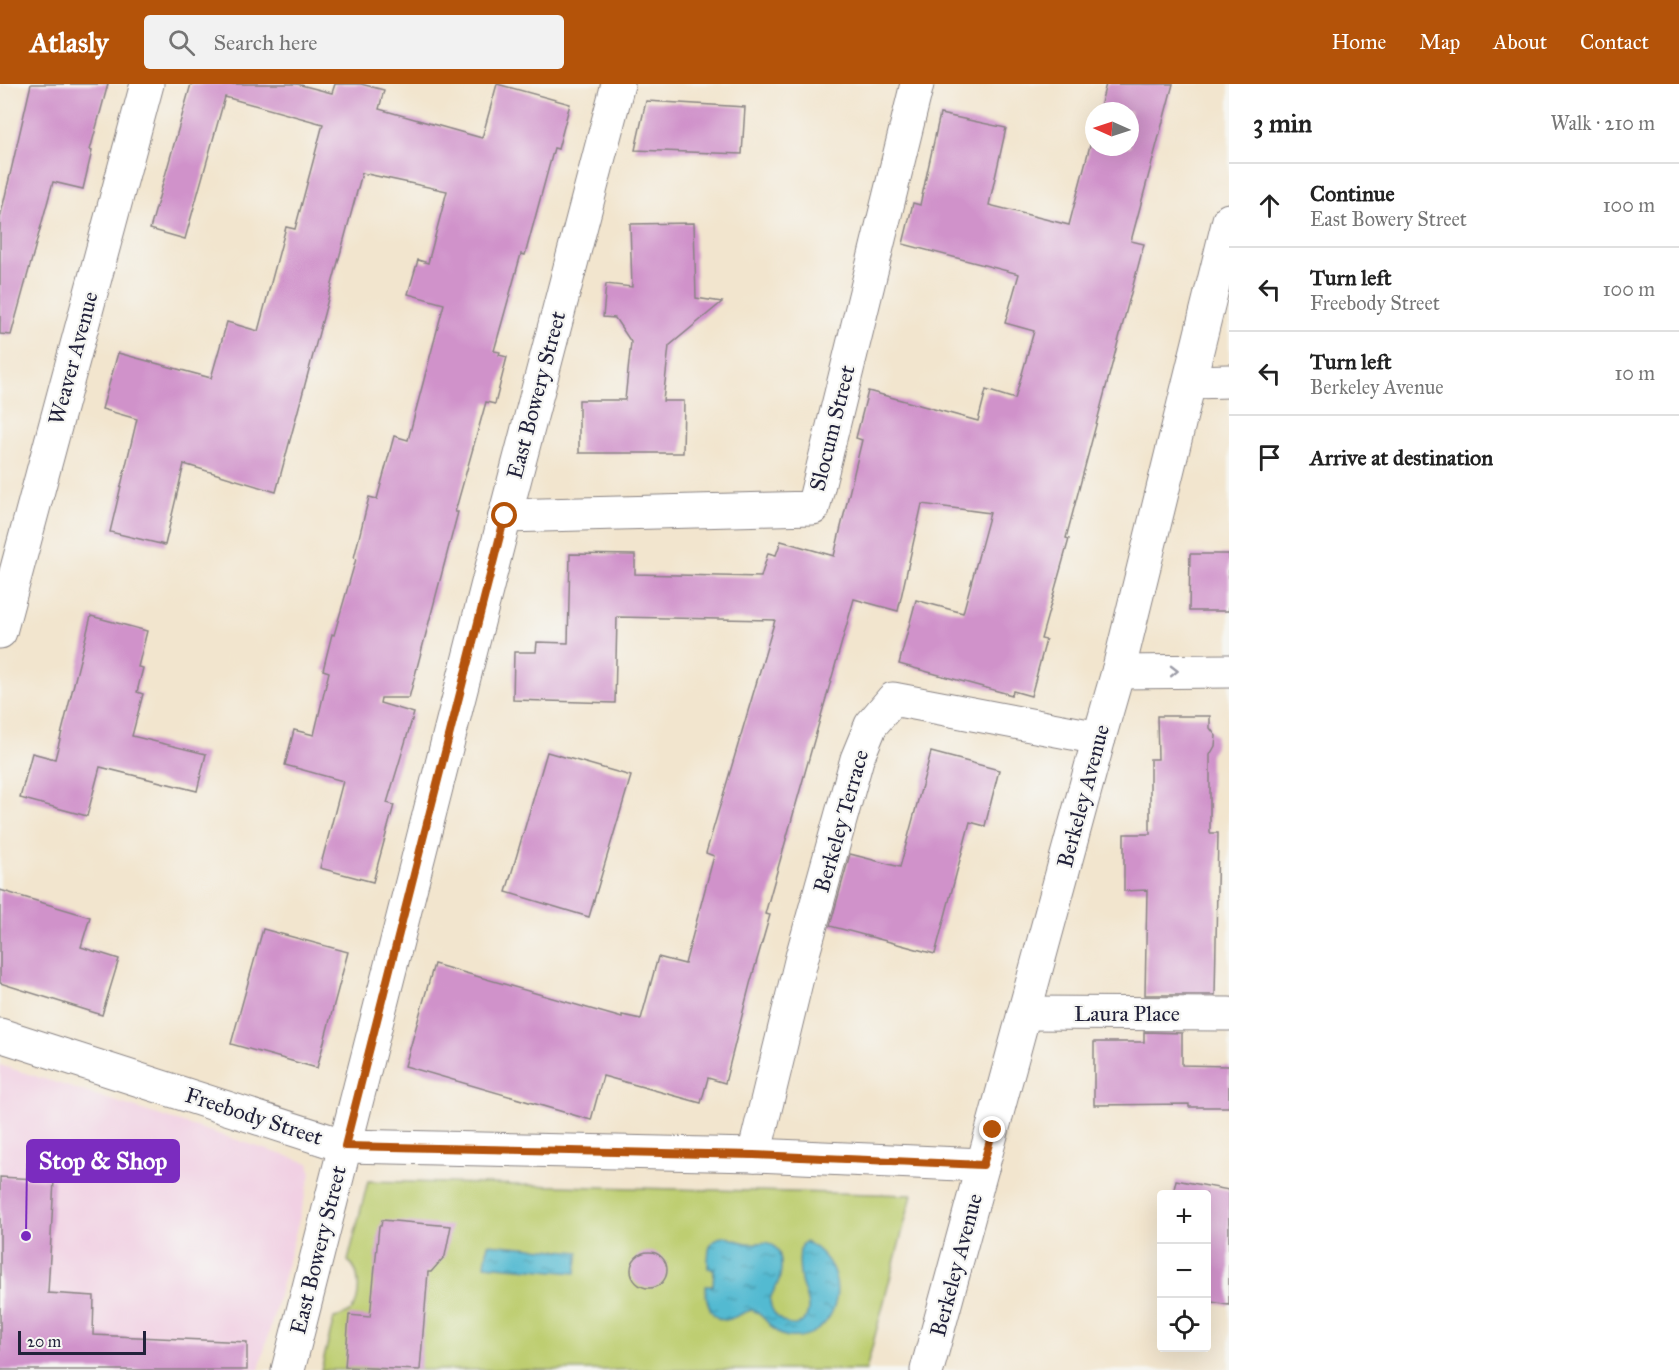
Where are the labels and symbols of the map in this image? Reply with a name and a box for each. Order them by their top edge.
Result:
north arrow [1085,102,1139,156]
street label: Weaver Avenue [42,288,104,428]
street label: East Bowery Street [501,308,571,482]
street label: Slocum Street [803,362,861,494]
route start [491,502,517,528]
one-way arrow [1169,665,1178,677]
street label: Berkeley Avenue [1051,722,1115,870]
street label: Berkeley Terrace [808,746,874,896]
street label: Laura Place [1074,1000,1180,1027]
street label: Freebody Street [182,1081,326,1151]
route end [979,1116,1005,1142]
callout: Stop & Shop [27,1140,179,1182]
text: Stop & Shop [39,1146,167,1176]
street label: East Bowery Street [284,1163,352,1337]
street label: Berkeley Avenue [924,1191,988,1339]
scale bar [18,1328,146,1356]

